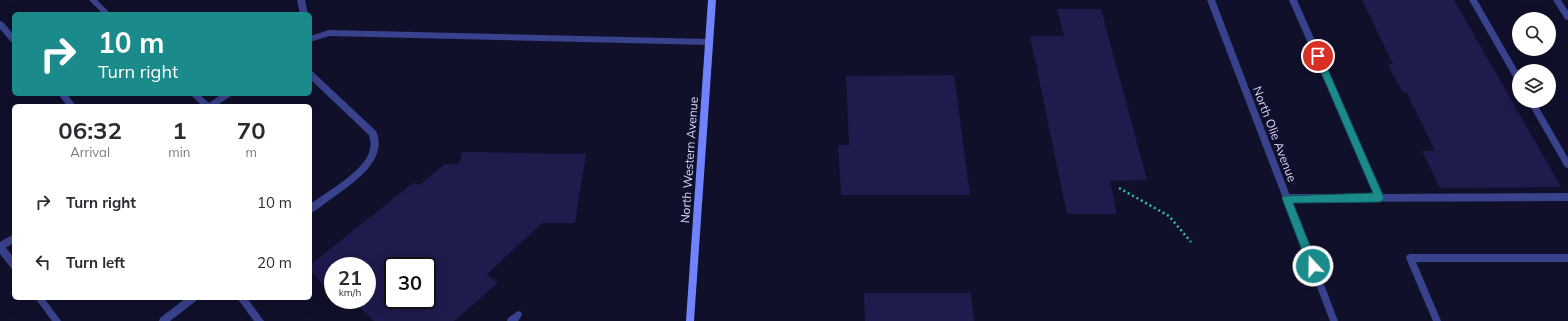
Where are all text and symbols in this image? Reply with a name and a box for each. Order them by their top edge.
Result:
map controls [1512,12,1556,108]
button: search [1512,12,1556,56]
text: 10 m [98,25,164,60]
icon: right [32,28,84,80]
pin [1301,39,1335,73]
icon: arrive [1307,45,1329,67]
text: Turn right [98,60,178,83]
button: layers [1512,64,1556,108]
street label: North Olie Avenue [1250,84,1300,184]
street label: North Western Avenue [677,96,701,224]
text: 06:32 [58,115,122,145]
text: 1 [172,115,187,145]
text: 70 [237,115,266,145]
text: Arrival [70,144,110,160]
text: min [168,144,190,160]
text: m [245,144,257,160]
icon: right [32,191,54,213]
text: Turn right [66,193,136,212]
text: 10 m [257,193,292,212]
position arrow [1292,245,1334,287]
icon: left [32,251,54,273]
text: Turn left [66,253,125,272]
text: 20 m [257,253,292,272]
speed limit sign: 30 [384,257,436,309]
text: 21 [338,265,362,290]
text: km/h [339,286,361,299]

